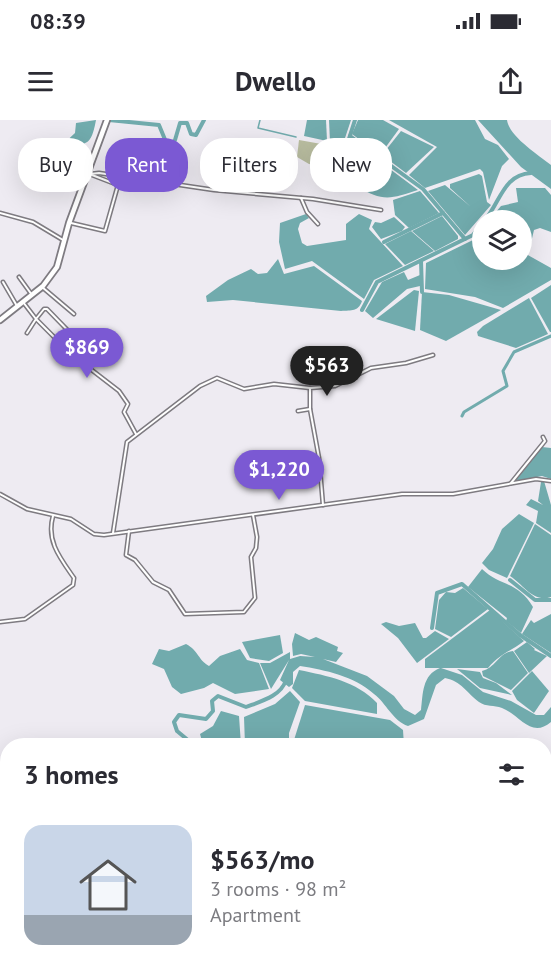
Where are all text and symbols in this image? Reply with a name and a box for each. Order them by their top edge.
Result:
text: 08:39 [30,7,86,35]
text: Dwello [235,64,316,98]
icon: menu [24,65,57,98]
icon: share [494,65,527,98]
chip: Buy [18,138,93,192]
chip: Rent [105,138,188,192]
chip: Filters [200,138,298,192]
chip: New [310,138,392,192]
map controls [472,210,532,270]
button: layers [472,210,532,270]
pin: $869 [51,328,123,379]
text: $869 [64,334,110,360]
pin: $563 [291,346,363,397]
text: $563 [304,352,350,378]
pin: $1,220 [230,450,328,501]
text: $1,220 [248,456,310,482]
text: 3 homes [24,758,119,791]
icon: filters [495,758,528,791]
text: $563/mo [210,843,314,876]
icon: home [72,849,144,921]
text: 3 rooms · 98 m² [210,876,346,902]
text: Apartment [210,902,301,928]

